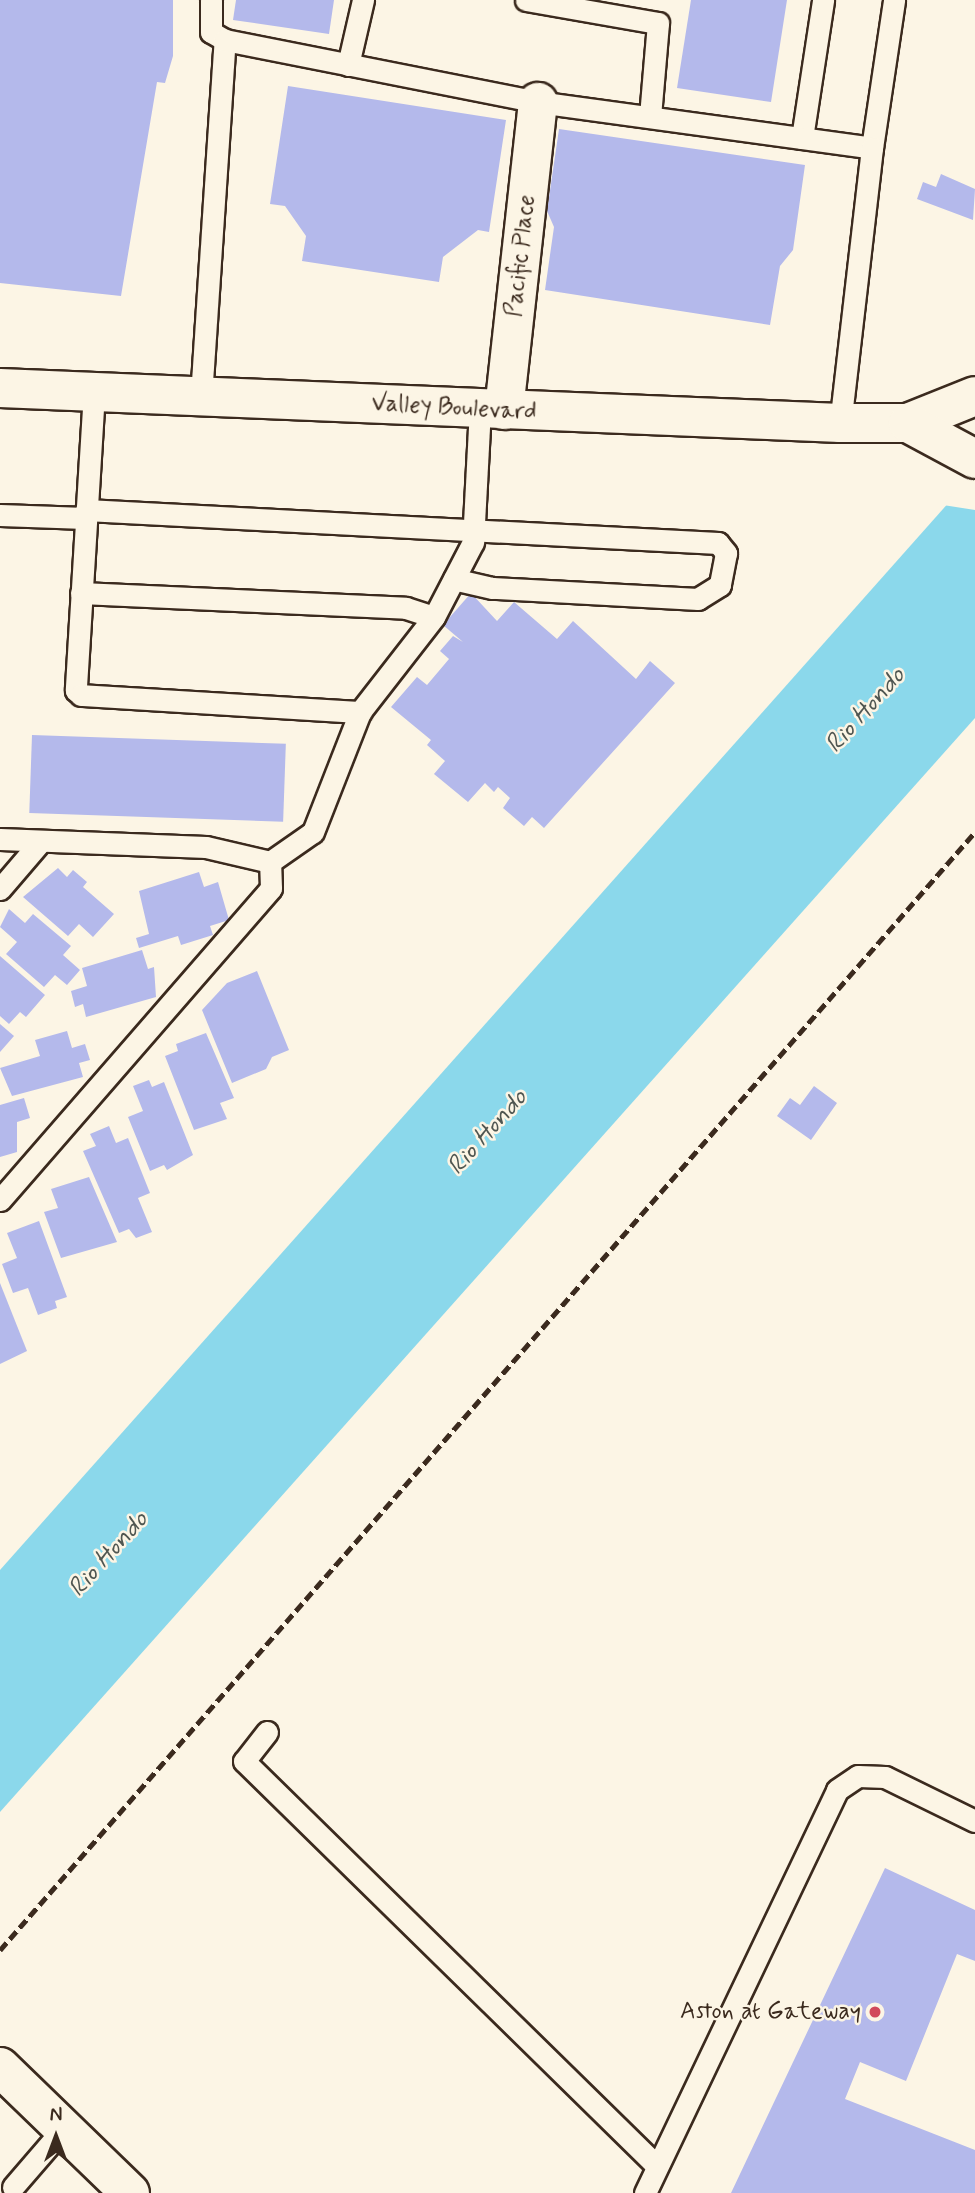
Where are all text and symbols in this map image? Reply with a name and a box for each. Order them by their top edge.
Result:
street label: Pacific Place [500,193,542,319]
street label: Valley Boulevard [372,389,536,427]
water label: Rio Hondo [819,661,913,761]
water label: Rio Hondo [441,1083,535,1183]
water label: Rio Hondo [62,1505,156,1605]
place label: Aston at Gateway [678,1998,861,2026]
marker: Aston at Gateway [867,2004,883,2020]
north arrow [21,2102,91,2172]
text: N [50,2103,62,2128]

